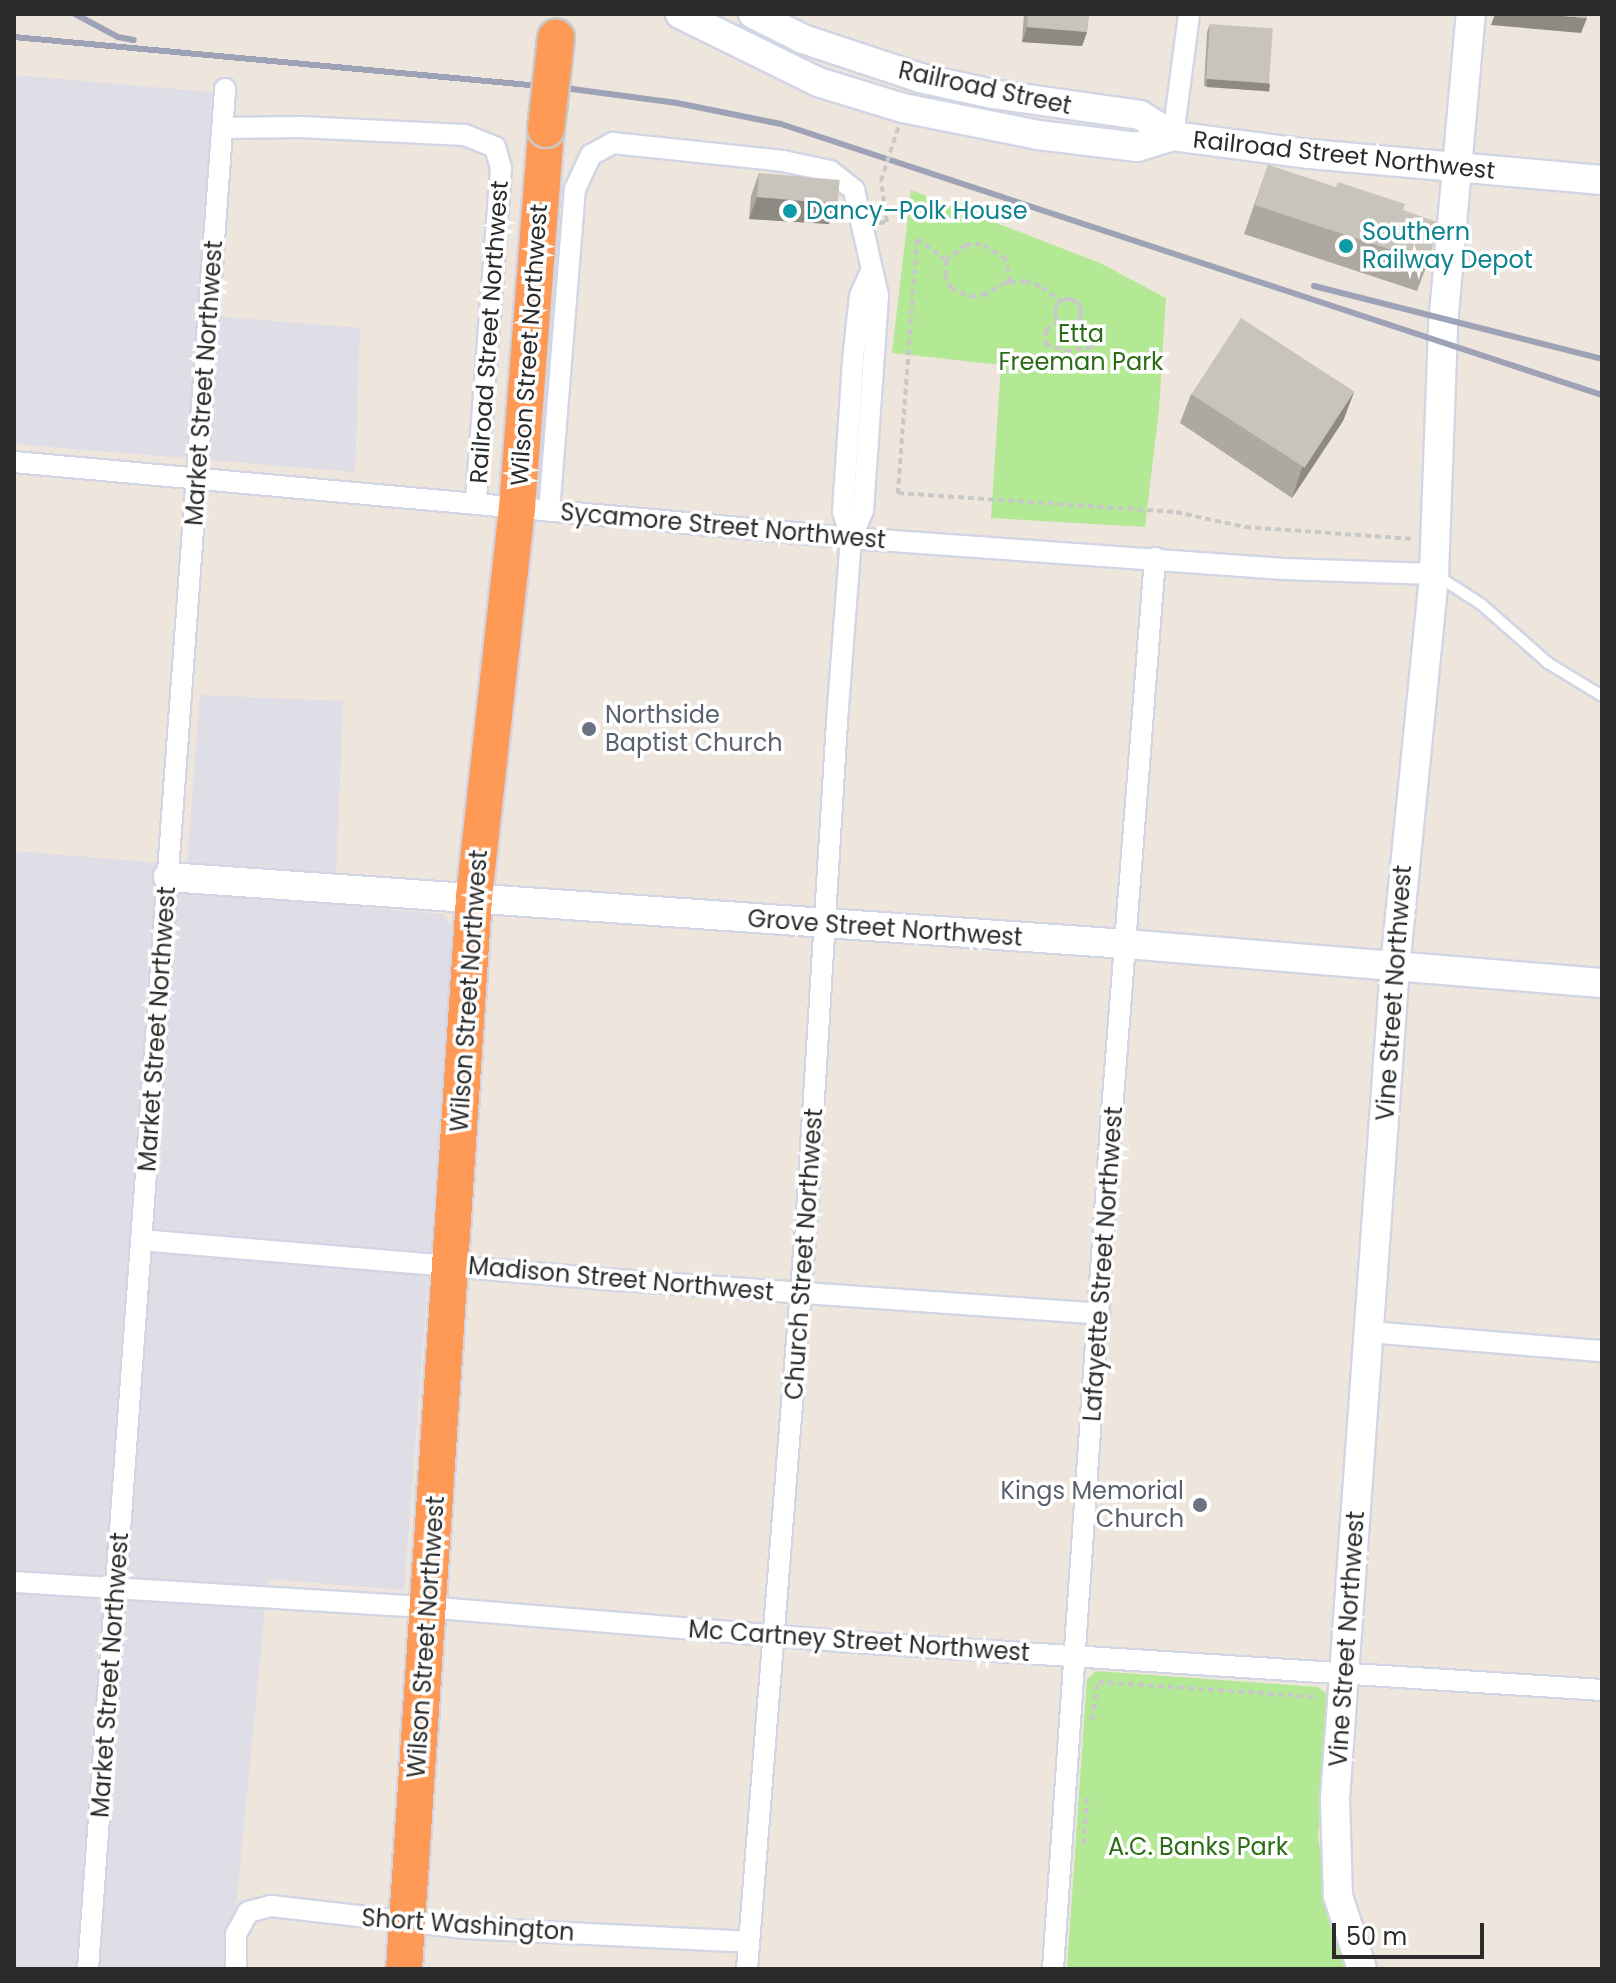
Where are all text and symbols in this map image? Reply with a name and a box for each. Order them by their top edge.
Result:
street label: Railroad Street [896,56,1074,120]
street label: Railroad Street Northwest [1192,125,1496,185]
street label: Railroad Street Northwest [464,180,514,484]
place label: Dancy–Polk House [806,197,1028,225]
marker: Dancy–Polk House [781,202,799,220]
street label: Wilson Street Northwest [505,203,553,487]
place label: Southern Railway Depot [1362,218,1533,274]
marker: Southern Railway Depot [1337,237,1355,255]
street label: Market Street Northwest [180,239,228,527]
park label: Etta Freeman Park [999,320,1163,376]
street label: Sycamore Street Northwest [559,497,887,555]
place label: Northside Baptist Church [605,701,783,757]
marker: Northside Baptist Church [580,720,598,738]
street label: Wilson Street Northwest [445,849,493,1133]
street label: Vine Street Northwest [1371,864,1417,1122]
street label: Market Street Northwest [133,885,181,1173]
street label: Grove Street Northwest [747,904,1023,952]
street label: Lafayette Street Northwest [1078,1106,1128,1422]
street label: Church Street Northwest [779,1107,829,1401]
street label: Madison Street Northwest [467,1251,775,1307]
place label: Kings Memorial Church [1001,1477,1184,1533]
street label: Wilson Street Northwest [402,1495,450,1779]
marker: Kings Memorial Church [1191,1496,1209,1514]
street label: Vine Street Northwest [1324,1510,1370,1768]
street label: Market Street Northwest [86,1531,134,1819]
street label: Mc Cartney Street Northwest [687,1615,1031,1667]
park label: A.C. Banks Park [1108,1833,1288,1861]
street label: Short Washington [361,1903,575,1947]
scale bar [1336,1907,1488,1957]
text: 50 m [1346,1920,1407,1953]

